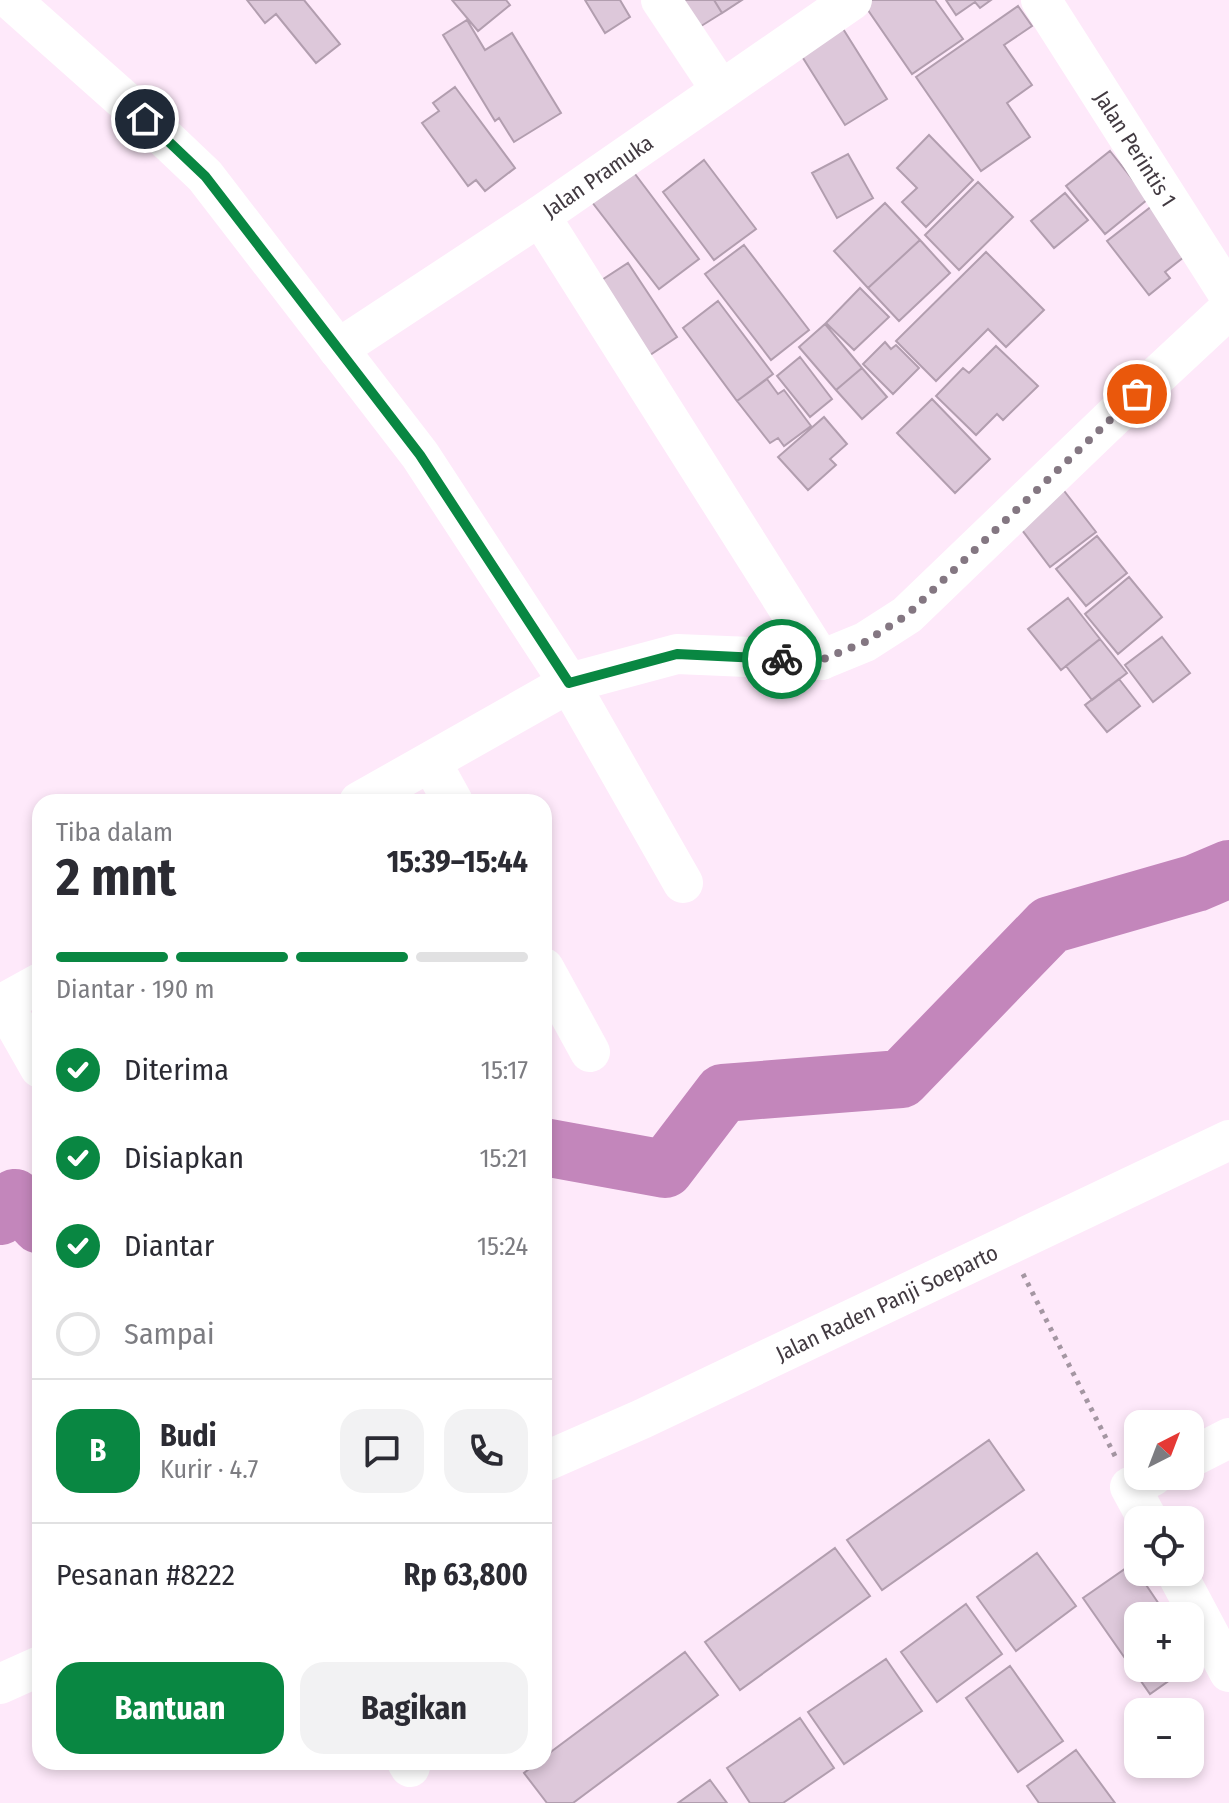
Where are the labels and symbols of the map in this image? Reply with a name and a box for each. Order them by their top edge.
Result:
pin [111,85,179,153]
street label: Jalan Perintis 1 [1088,86,1182,212]
street label: Jalan Pramuka [538,129,658,224]
pin [1103,360,1171,428]
courier [742,619,822,699]
street label: Jalan Raden Panji Soeparto [772,1239,1002,1367]
north arrow [1124,1410,1204,1490]

